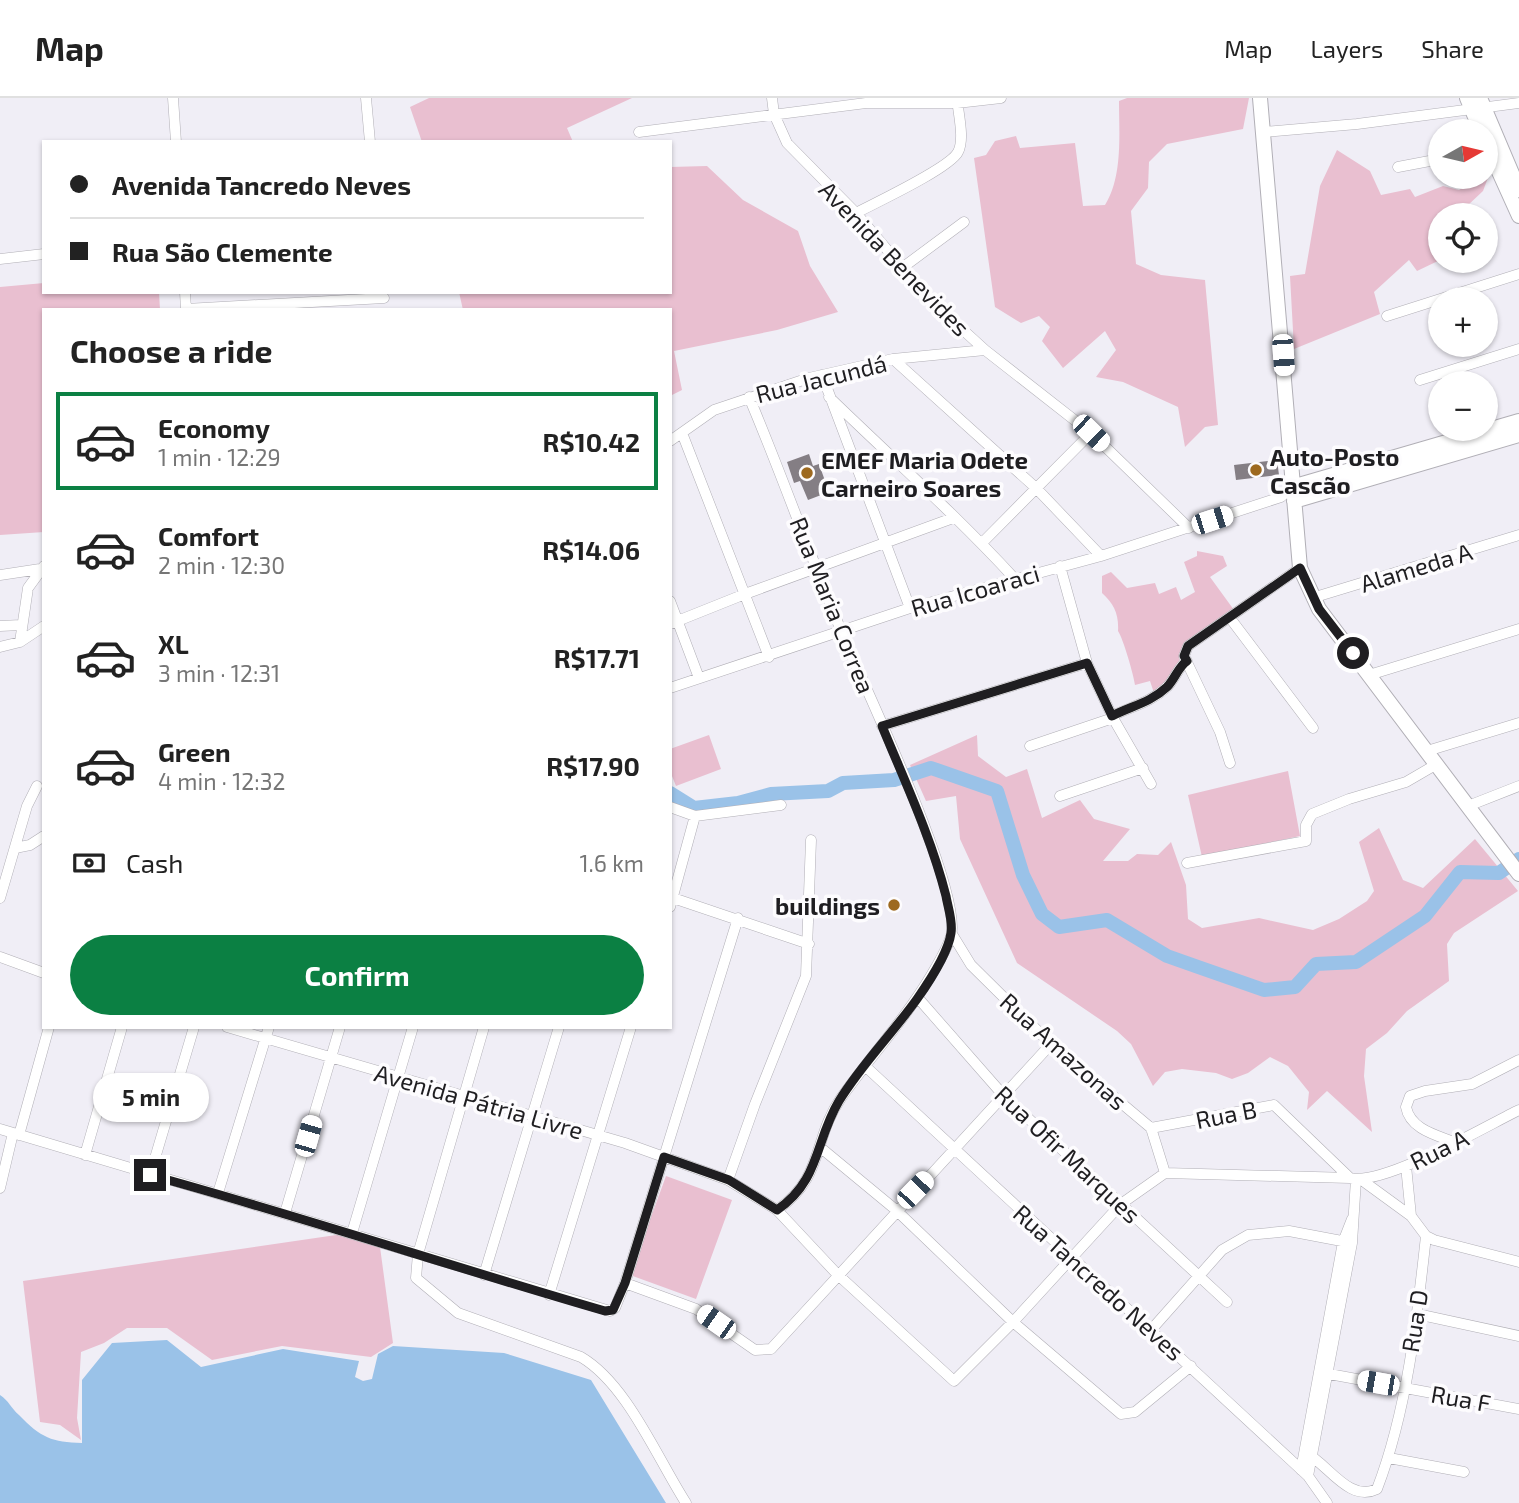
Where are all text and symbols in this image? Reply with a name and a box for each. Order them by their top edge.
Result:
text: Map [35,28,104,68]
text: Map [1224,34,1272,63]
text: Layers [1310,34,1383,63]
text: Share [1421,34,1484,63]
north arrow [1428,119,1498,189]
map controls [1428,119,1498,441]
text: Avenida Tancredo Neves [112,169,411,200]
street label: Avenida Benevides [814,175,976,341]
button: locate [1428,203,1498,273]
text: Rua São Clemente [112,236,333,267]
button: + [1428,287,1498,357]
text: Choose a ride [70,331,273,369]
car [1272,333,1295,377]
street label: Rua Jacundá [752,348,890,408]
button: − [1428,371,1498,441]
icon: car [74,410,137,473]
car [1069,411,1114,455]
text: Economy [158,412,270,443]
text: R$10.42 [543,426,640,457]
place label: Auto-Posto Cascão [1270,442,1400,499]
text: 1 min · 12:29 [158,443,281,471]
place label: EMEF Maria Odete Carneiro Soares [821,445,1028,502]
marker: Auto-Posto Cascão [1248,462,1264,478]
marker: EMEF Maria Odete Carneiro Soares [799,465,815,481]
car [1189,504,1236,536]
street label: Rua Maria Correa [784,513,882,697]
icon: car [74,518,137,581]
text: Comfort [158,520,259,551]
text: R$14.06 [542,534,640,565]
street label: Alameda A [1356,536,1476,598]
text: 2 min · 12:30 [158,551,285,579]
street label: Rua Icoaraci [907,558,1043,622]
icon: car [74,626,137,689]
text: XL [158,628,189,659]
route start [1337,637,1369,669]
text: R$17.71 [554,642,640,673]
text: 3 min · 12:31 [158,659,280,687]
icon: car [74,734,137,797]
text: Green [158,736,231,767]
text: R$17.90 [546,750,640,781]
text: 4 min · 12:32 [158,767,285,795]
icon: cash [70,844,108,882]
text: Cash [126,847,183,878]
text: 1.6 km [579,849,644,877]
place label: buildings [775,891,880,920]
marker: buildings [886,897,902,913]
button: Confirm [70,935,644,1015]
street label: Rua Amazonas [995,986,1133,1116]
street label: Avenida Pátria Livre [371,1057,587,1145]
callout: 5 min [92,1074,208,1122]
street label: Rua Ofir Marques [989,1079,1147,1229]
text: 5 min [122,1083,180,1111]
street label: Rua B [1193,1094,1259,1134]
car [293,1113,324,1159]
street label: Rua A [1405,1122,1473,1175]
route end [134,1159,166,1191]
car [893,1168,938,1212]
street label: Rua Tancredo Neves [1008,1198,1190,1366]
street label: Rua D [1395,1288,1433,1354]
car [693,1301,740,1343]
car [1356,1369,1401,1397]
street label: Rua F [1429,1379,1493,1417]

